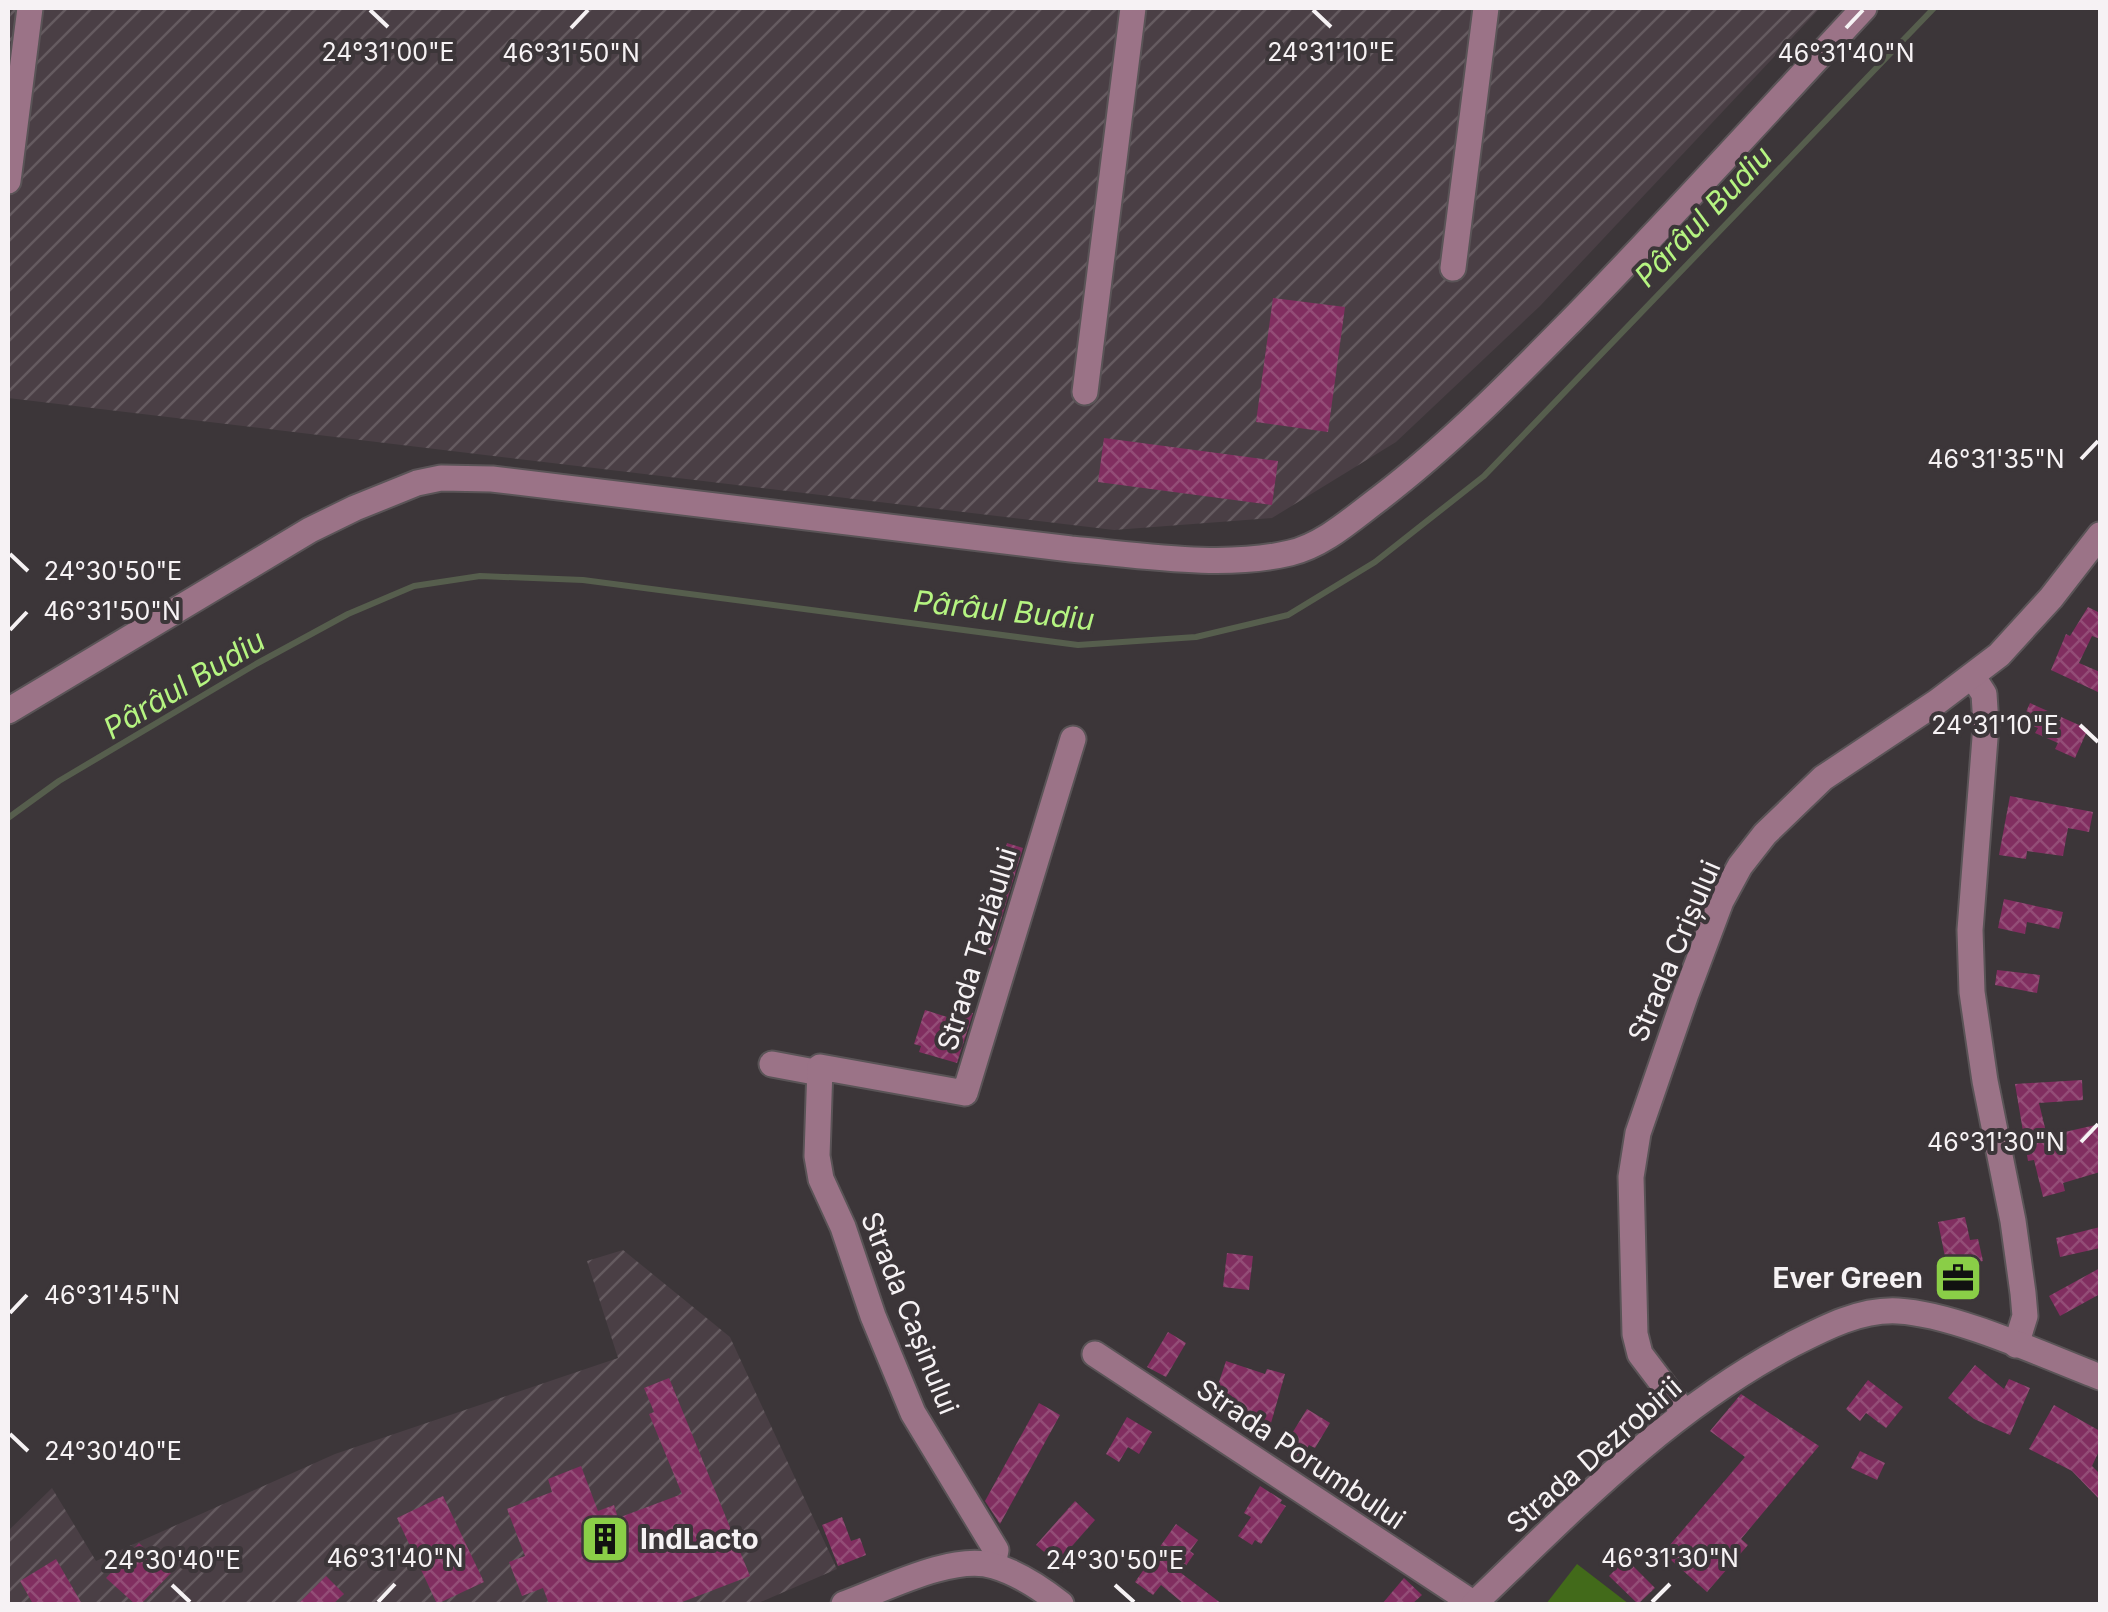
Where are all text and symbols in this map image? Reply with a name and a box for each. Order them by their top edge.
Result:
text: 24°31'00"E [321,37,455,67]
text: 24°31'10"E [1267,37,1395,67]
text: 46°31'50"N [502,38,640,68]
text: 46°31'40"N [1778,38,1915,68]
water label: Pârâul Budiu [1627,138,1779,294]
text: 46°31'35"N [1927,444,2065,474]
text: 24°30'50"E [44,556,182,586]
water label: Pârâul Budiu [912,583,1096,637]
text: 46°31'50"N [43,596,181,626]
water label: Pârâul Budiu [97,622,271,746]
text: 24°31'10"E [1931,710,2059,740]
street label: Strada Tazlăului [930,843,1024,1055]
street label: Strada Crișului [1620,855,1728,1047]
text: 46°31'30"N [1927,1127,2065,1157]
street label: Strada Cașinului [854,1207,966,1419]
office icon: Ever Green [1932,1252,1984,1304]
place label: Ever Green [1772,1261,1923,1295]
text: 46°31'45"N [44,1280,180,1310]
street label: Strada Dezrobirii [1499,1370,1689,1540]
street label: Strada Porumbului [1190,1372,1412,1536]
text: 24°30'40"E [44,1436,182,1466]
building icon: IndLacto [579,1513,631,1565]
place label: IndLacto [640,1522,759,1556]
text: 46°31'40"N [327,1543,464,1573]
text: 46°31'30"N [1601,1543,1739,1573]
text: 24°30'40"E [103,1545,241,1575]
text: 24°30'50"E [1046,1545,1184,1575]

